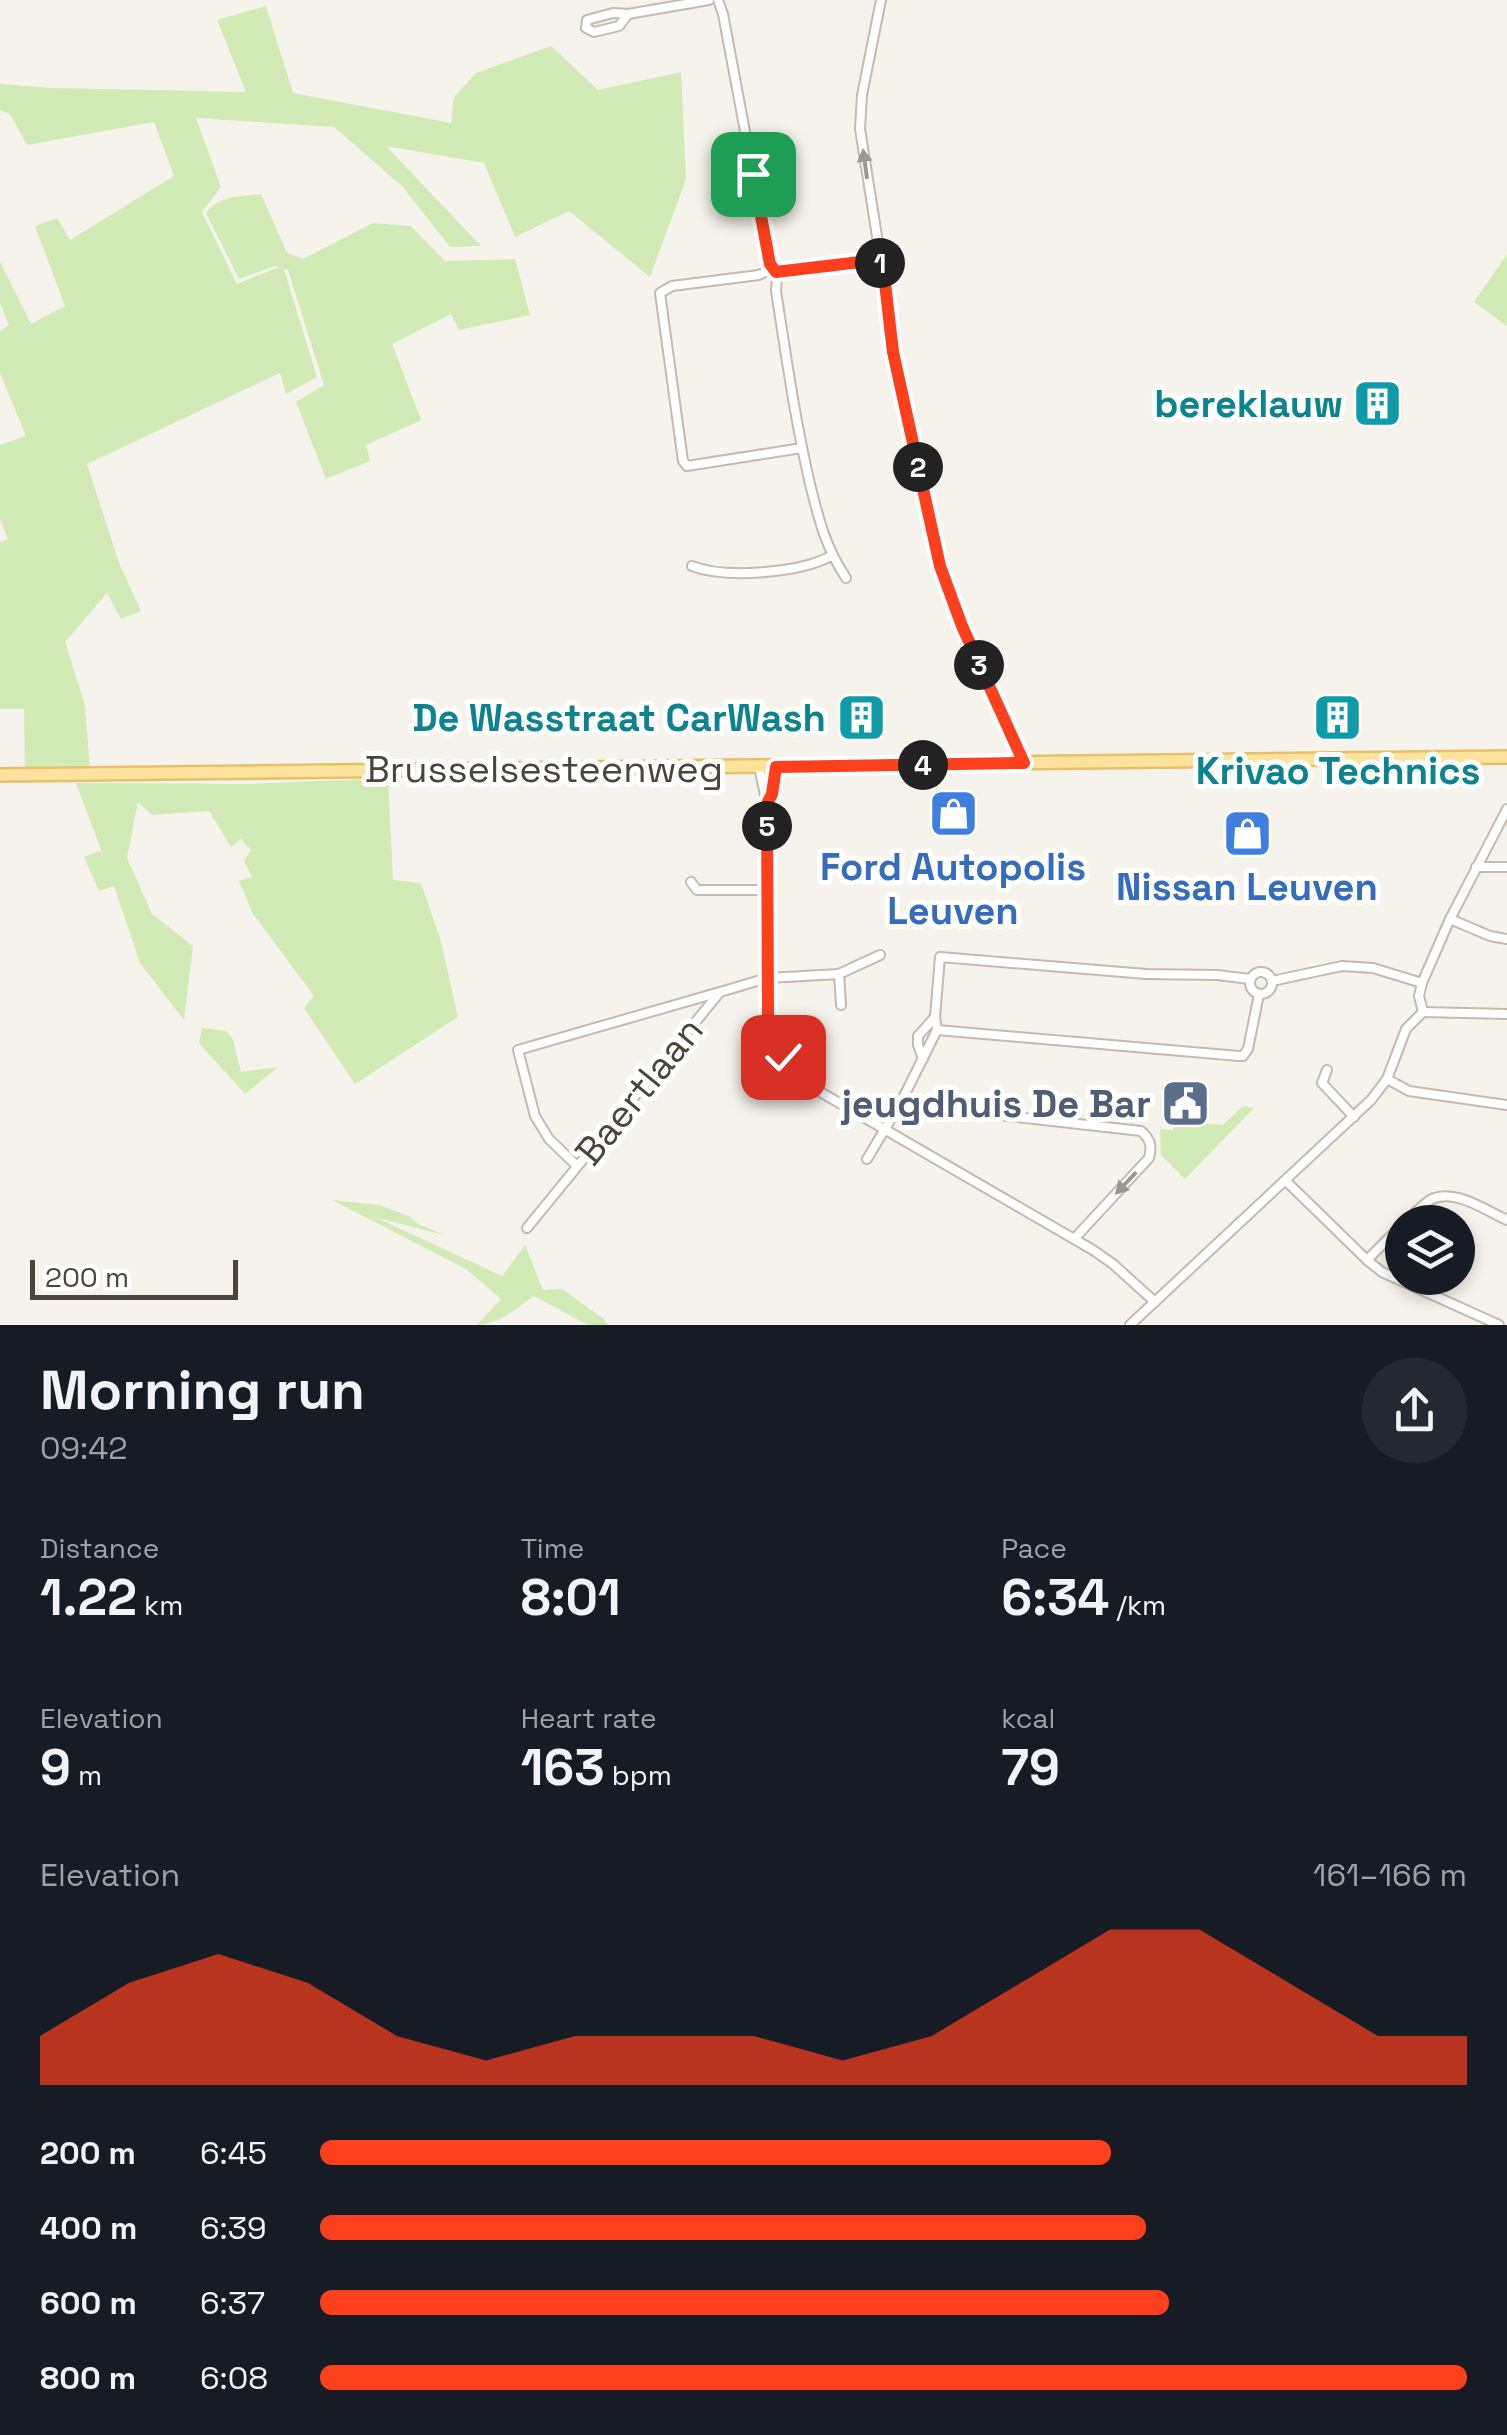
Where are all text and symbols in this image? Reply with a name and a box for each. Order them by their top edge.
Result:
pin [711,132,796,217]
icon: arrive [726,147,781,202]
one-way arrow [857,147,873,179]
pin: 1 [855,238,905,288]
text: 1 [874,245,886,281]
building icon: bereklauw [1352,378,1404,430]
place label: bereklauw [1154,380,1343,428]
pin: 2 [893,442,943,492]
text: 2 [910,449,926,485]
pin: 3 [954,640,1004,690]
text: 3 [970,647,988,683]
building icon: Krivao Technics [1312,691,1364,743]
building icon: De Wasstraat CarWash [835,692,887,744]
place label: De Wasstraat CarWash [412,694,826,742]
pin: 4 [898,740,948,790]
street label: Brusselsesteenweg [365,745,723,793]
text: 4 [914,747,932,783]
place label: Krivao Technics [1196,747,1480,795]
shop icon: Ford Autopolis Leuven [927,787,979,839]
pin: 5 [742,801,792,851]
shop icon: Nissan Leuven [1221,807,1273,859]
text: 5 [759,808,775,844]
place label: Ford Autopolis Leuven [820,843,1086,935]
place label: Nissan Leuven [1116,863,1378,911]
street label: Baertlaan [565,1007,713,1175]
pin [741,1015,826,1100]
icon: check [756,1030,811,1085]
public building icon: jeugdhuis De Bar [1160,1078,1212,1130]
place label: jeugdhuis De Bar [841,1080,1151,1128]
one-way arrow [1115,1170,1138,1194]
map controls [1385,1205,1475,1295]
button: layers [1385,1205,1475,1295]
scale bar [30,1255,238,1300]
text: 200 m [45,1259,129,1295]
text: Morning run [40,1355,365,1425]
button: share [1362,1358,1467,1463]
text: 09:42 [40,1428,128,1468]
text: Distance [40,1530,159,1566]
text: Time [521,1530,584,1566]
text: Pace [1001,1530,1067,1566]
text: 1.22 [40,1566,137,1630]
text: 8:01 [521,1566,621,1630]
text: 6:34 [1001,1566,1109,1630]
text: km [137,1587,183,1623]
text: /km [1109,1587,1166,1623]
text: Elevation [40,1700,163,1736]
text: Heart rate [521,1700,657,1736]
text: kcal [1001,1700,1055,1736]
text: 9 [40,1736,71,1800]
text: 163 [521,1736,605,1800]
text: 79 [1001,1736,1060,1800]
text: m [71,1757,102,1793]
text: bpm [605,1757,672,1793]
text: Elevation [40,1855,180,1895]
text: 161–166 m [1313,1855,1467,1895]
text: 200 m [40,2133,136,2173]
text: 6:45 [200,2133,267,2173]
text: 400 m [40,2208,137,2248]
text: 6:39 [200,2208,267,2248]
text: 600 m [40,2283,137,2323]
text: 6:37 [200,2283,265,2323]
text: 800 m [40,2358,136,2398]
text: 6:08 [200,2358,268,2398]

